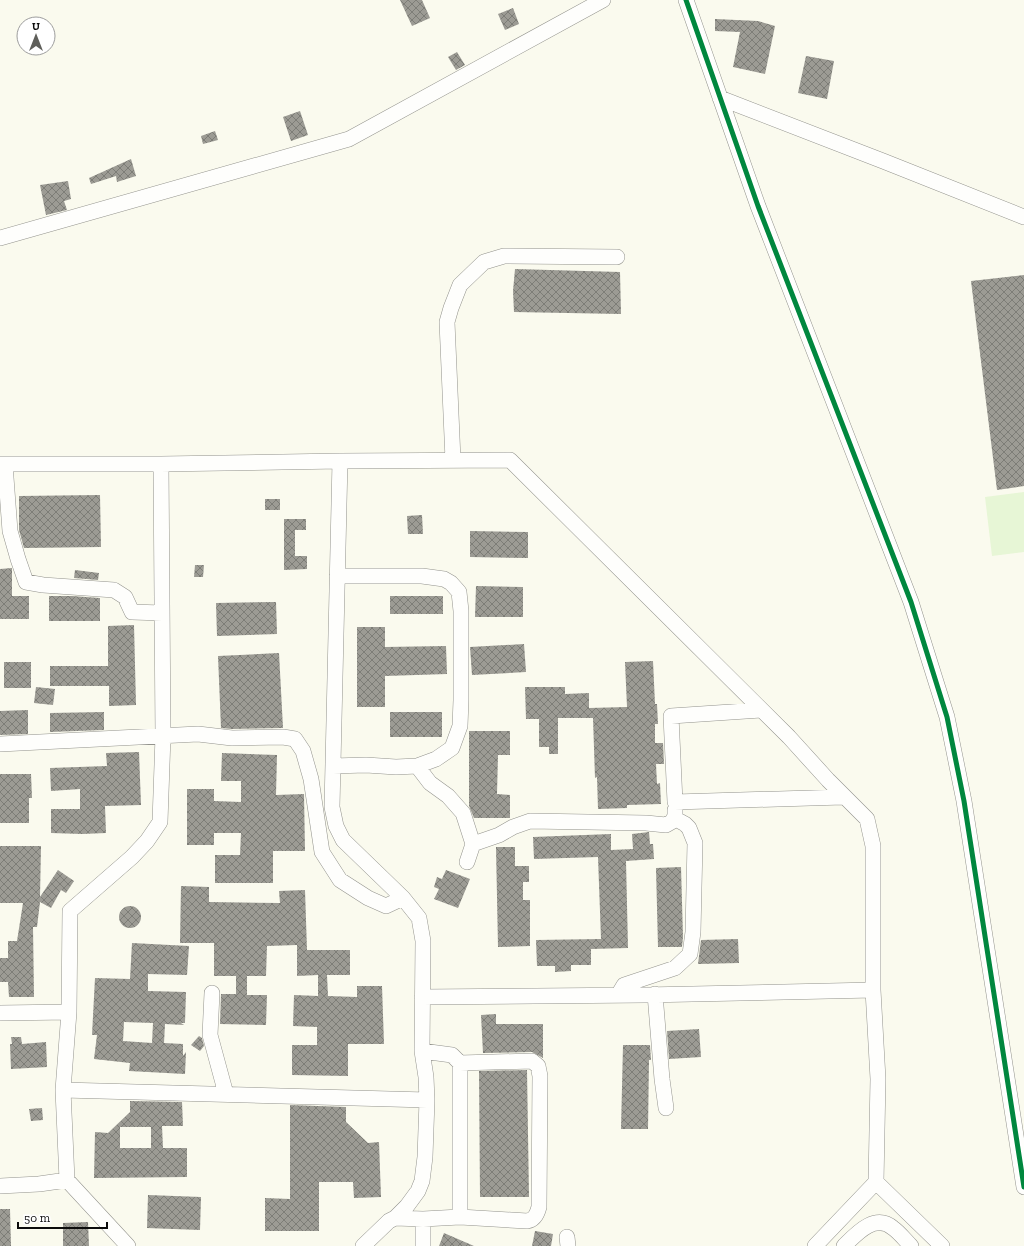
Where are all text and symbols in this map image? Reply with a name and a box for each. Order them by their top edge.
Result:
north arrow [16,16,56,56]
text: U [32,20,40,33]
scale bar [18,1204,107,1230]
text: 50 m [24,1211,51,1225]

